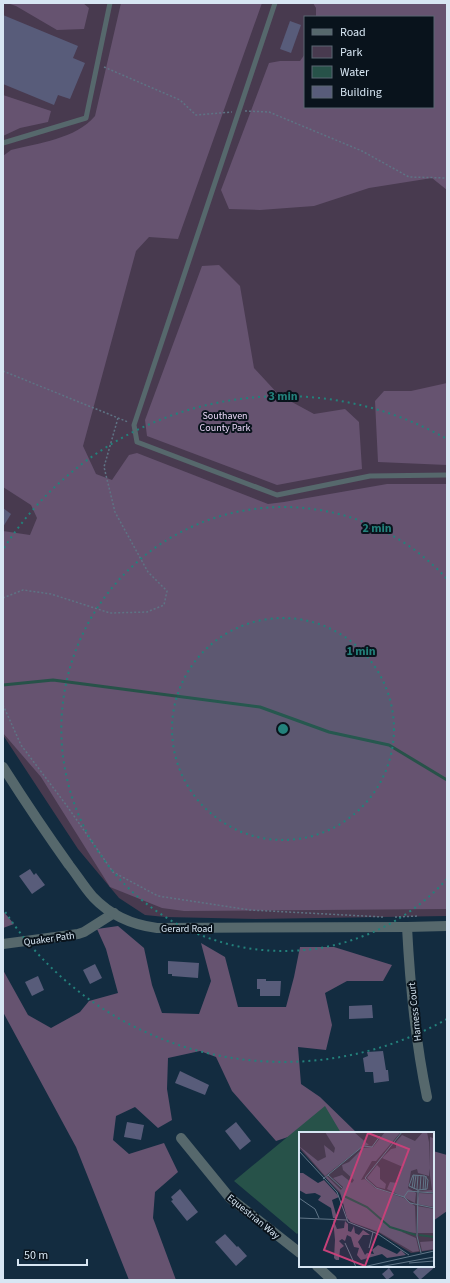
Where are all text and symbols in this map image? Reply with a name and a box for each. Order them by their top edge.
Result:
legend [304,16,434,108]
text: Road [340,24,366,41]
text: Park [340,44,362,61]
text: Water [340,64,370,81]
text: Building [340,84,382,101]
text: 3 min [268,388,298,405]
park label: Southaven County Park [200,409,250,435]
text: 2 min [362,520,392,537]
text: 1 min [346,643,376,660]
centre of rings [276,722,290,736]
street label: Gerard Road [161,922,213,936]
street label: Quaker Path [23,928,76,949]
street label: Harness Court [405,981,425,1042]
inset map [299,1132,434,1267]
street label: Equestrian Way [224,1191,283,1243]
scale bar [18,1241,87,1267]
text: 50 m [24,1247,48,1264]

